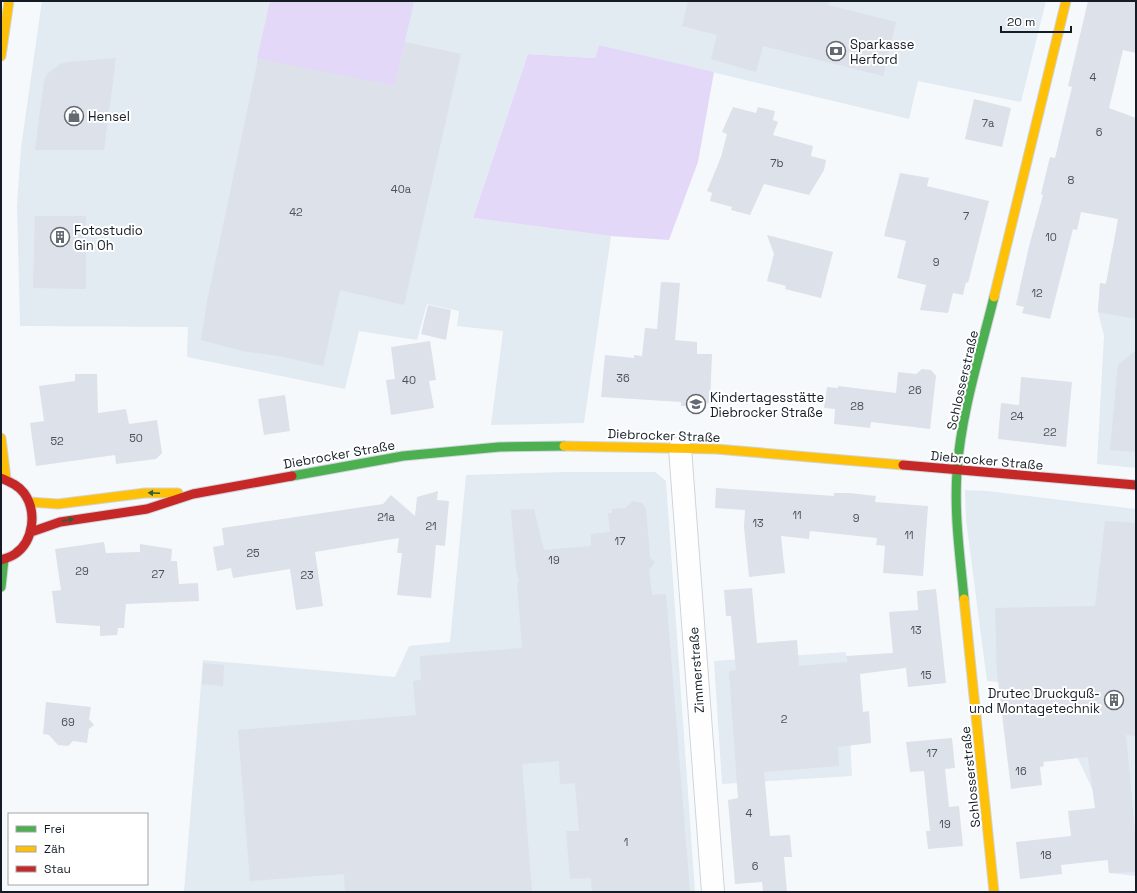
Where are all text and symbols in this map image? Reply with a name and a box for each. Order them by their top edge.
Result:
scale bar [1001,8,1071,34]
text: 20 m [1007,14,1035,30]
place label: Sparkasse Herford [850,36,914,68]
bank icon: Sparkasse Herford [825,40,847,62]
house number: 4 [1090,70,1097,84]
shop icon: Hensel [63,105,85,127]
place label: Hensel [88,108,130,125]
house number: 7a [982,116,995,130]
house number: 6 [1096,125,1103,139]
house number: 7b [770,156,784,170]
house number: 8 [1068,173,1075,187]
house number: 40a [391,182,412,196]
house number: 42 [289,205,303,219]
house number: 7 [963,209,969,223]
place label: Fotostudio Gin Oh [74,222,143,254]
building icon: Fotostudio Gin Oh [49,226,71,248]
house number: 10 [1045,230,1057,244]
house number: 9 [933,255,940,269]
house number: 12 [1031,286,1043,300]
street label: Schlosserstraße [943,329,982,432]
house number: 36 [616,371,630,385]
house number: 40 [402,373,416,387]
house number: 26 [908,383,922,397]
place label: Kindertagesstätte Diebrocker Straße [710,389,824,421]
school or university icon: Kindertagesstätte Diebrocker Straße [685,393,707,415]
house number: 28 [850,399,864,413]
house number: 24 [1010,409,1024,423]
street label: Diebrocker Straße [607,425,721,446]
house number: 22 [1043,425,1057,439]
house number: 50 [129,431,143,445]
house number: 52 [50,434,64,448]
street label: Diebrocker Straße [282,436,396,473]
street label: Diebrocker Straße [930,447,1044,474]
one-way arrow [147,490,160,496]
house number: 11 [792,508,802,522]
house number: 21a [377,510,395,524]
house number: 9 [853,511,860,525]
house number: 13 [752,516,764,530]
one-way arrow [62,517,74,523]
house number: 21 [425,519,437,533]
house number: 11 [904,528,914,542]
house number: 17 [615,534,625,548]
house number: 25 [246,546,260,560]
house number: 19 [548,553,560,567]
house number: 29 [75,564,89,578]
house number: 27 [152,567,164,581]
house number: 23 [300,568,314,582]
house number: 13 [910,623,922,637]
street label: Zimmerstraße [685,626,708,714]
house number: 15 [920,668,932,682]
place label: Drutec Druckguß- und Montagetechnik [969,685,1100,717]
building icon: Drutec Druckguß- und Montagetechnik [1103,689,1125,711]
house number: 2 [781,712,788,726]
house number: 69 [61,715,75,729]
street label: Schlosserstraße [957,725,984,828]
house number: 17 [927,746,937,760]
house number: 16 [1015,764,1027,778]
house number: 4 [746,806,753,820]
legend [8,813,148,885]
house number: 19 [939,817,951,831]
text: Frei [44,821,65,837]
house number: 1 [624,835,628,849]
text: Zäh [44,841,65,857]
house number: 18 [1040,848,1052,862]
house number: 6 [752,859,759,873]
text: Stau [44,861,71,877]

